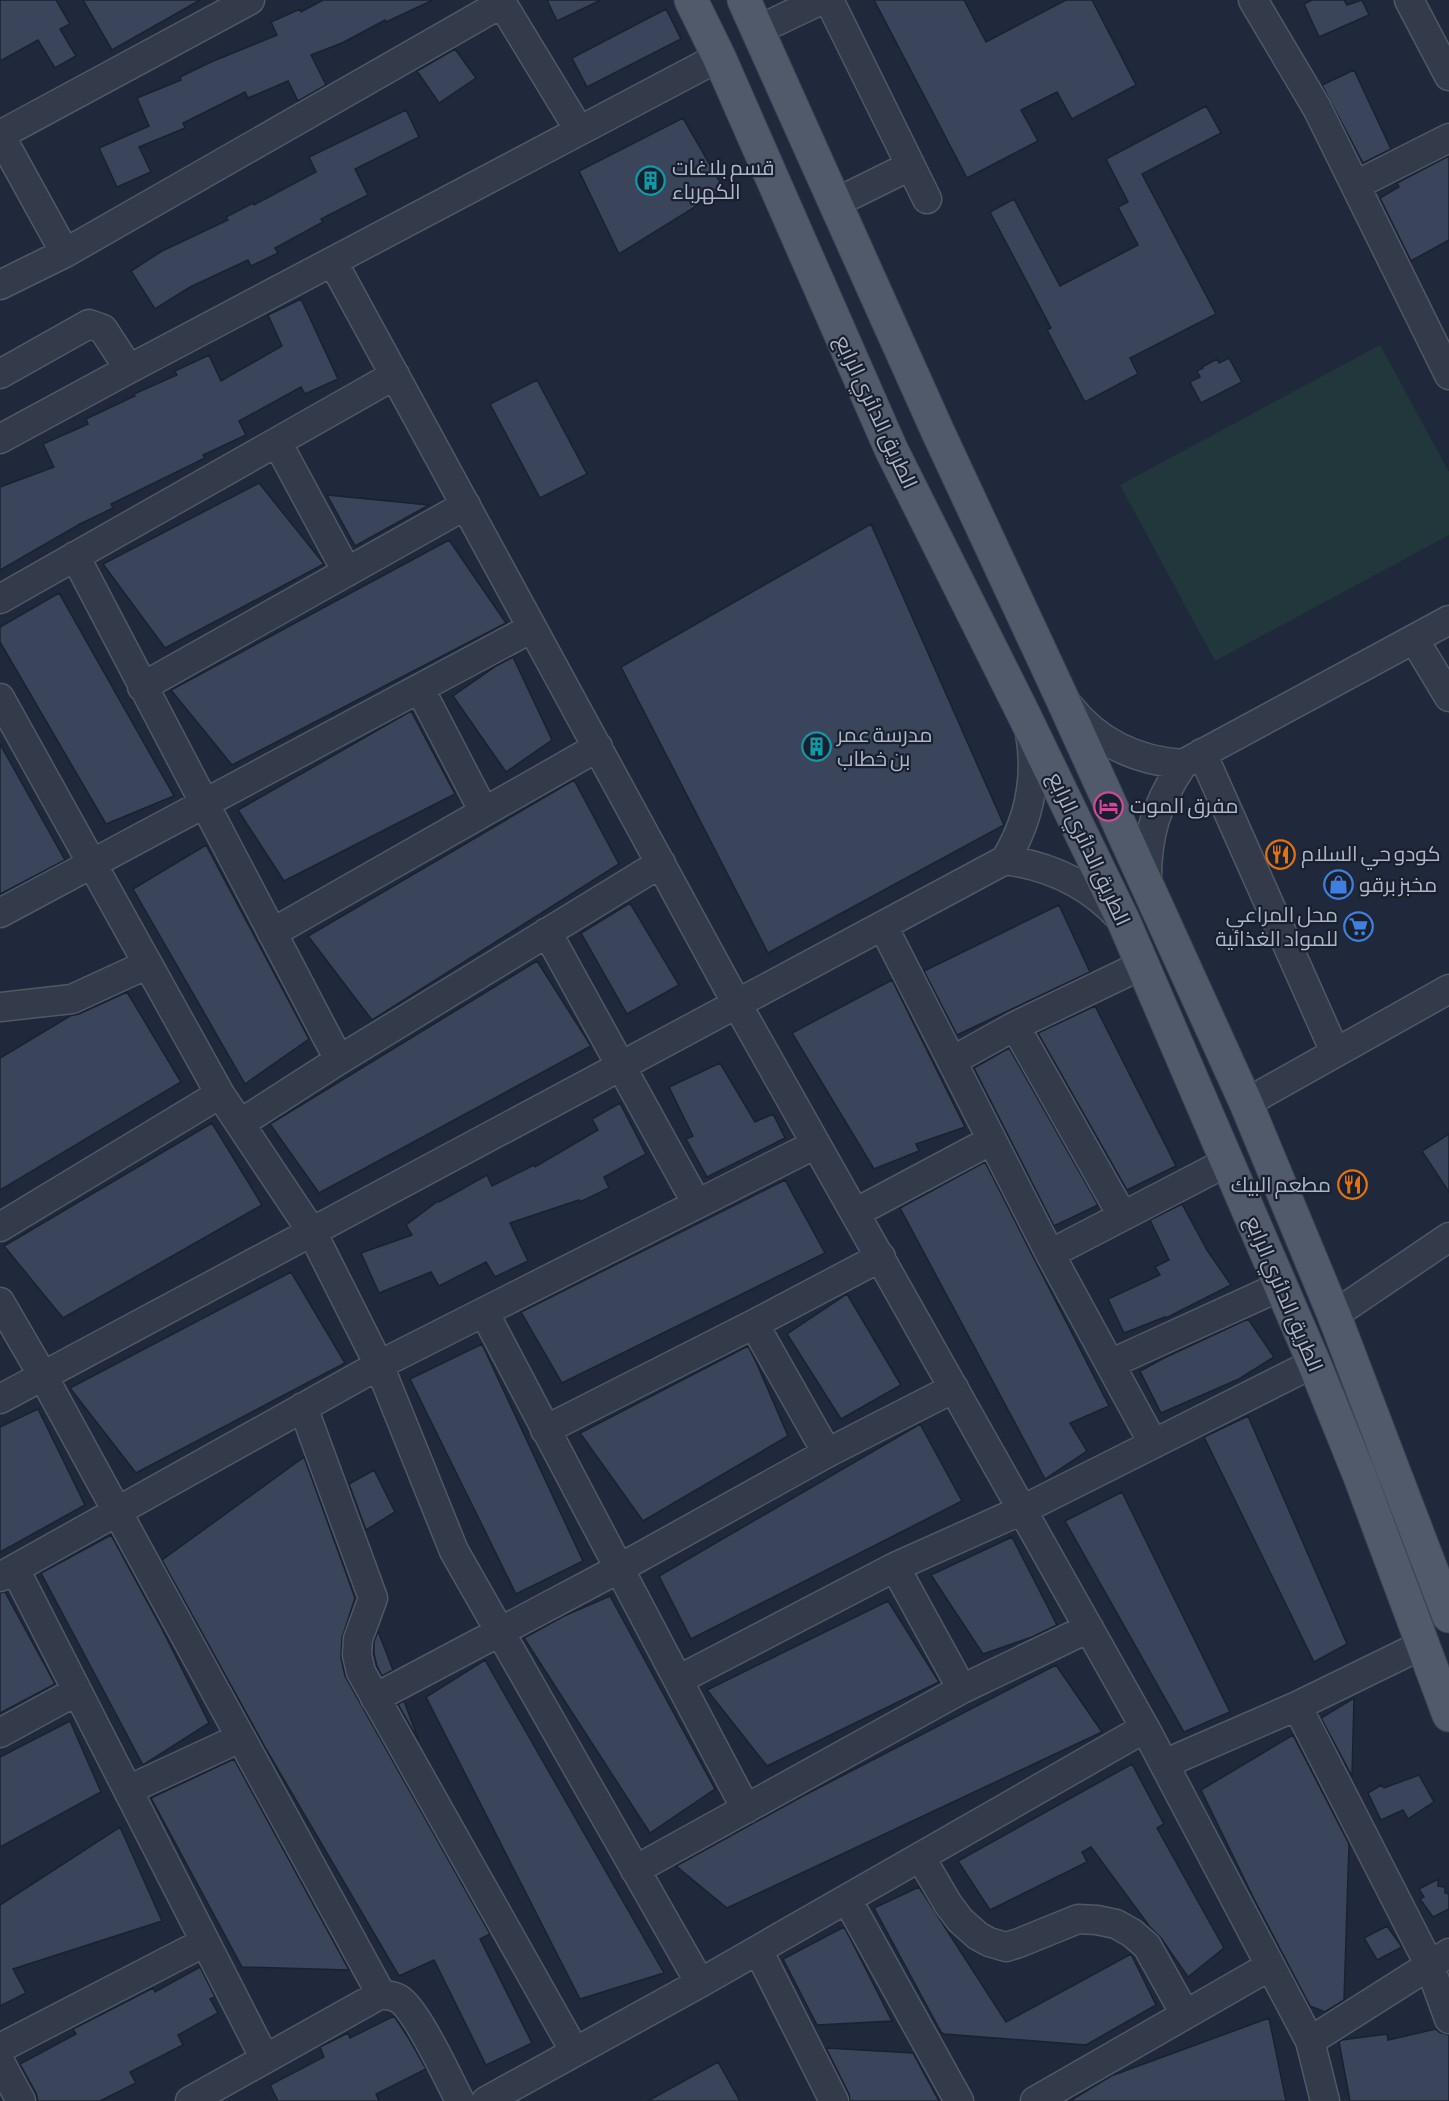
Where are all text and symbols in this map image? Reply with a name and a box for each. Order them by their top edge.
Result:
place label: قسم بلاغات الكهرباء [672,155,774,205]
building icon: قسم بلاغات الكهرباء [635,164,667,196]
street label: الطريق الدائري الرابع [826,331,923,494]
place label: مدرسة عمر بن خطاب [836,722,933,772]
building icon: مدرسة عمر بن خطاب [800,731,832,763]
street label: الطريق الدائري الرابع [1039,768,1136,931]
hotel icon: مفرق الموت [1093,790,1125,822]
place label: مفرق الموت [1130,793,1239,819]
restaurant icon: كودو حي السلام [1264,838,1296,870]
place label: كودو حي السلام [1301,841,1441,870]
shop icon: مخبز برقو [1322,869,1354,901]
place label: مخبز برقو [1359,872,1437,897]
place label: محل المراعي للمواد الغذائية [1215,902,1338,951]
supermarket icon: محل المراعي للمواد الغذائية [1343,911,1375,943]
restaurant icon: مطعم البيك [1336,1169,1368,1201]
place label: مطعم البيك [1231,1172,1331,1199]
street label: الطريق الدائري الرابع [1237,1212,1329,1377]

